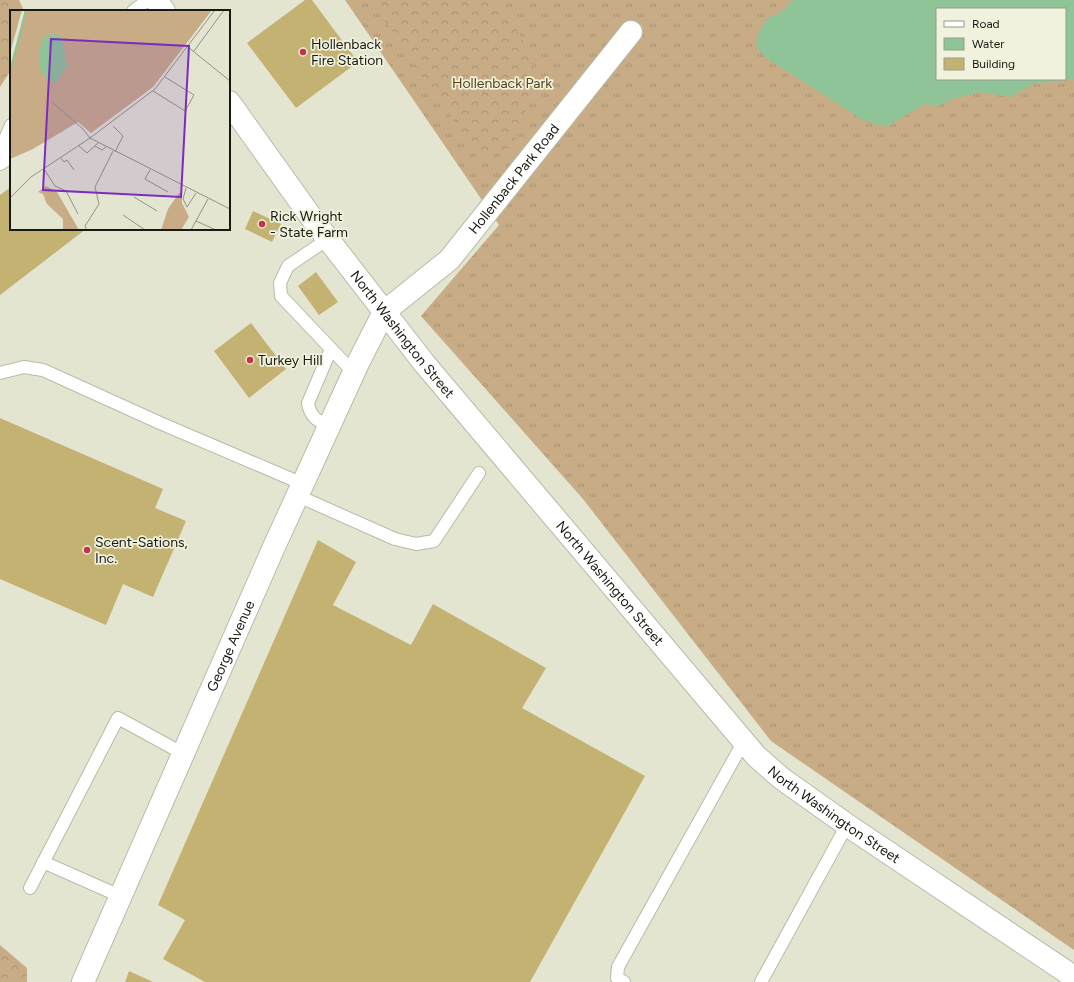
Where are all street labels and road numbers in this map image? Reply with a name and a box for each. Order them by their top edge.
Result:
street label: Hollenback Park Road [465,121,563,237]
street label: North Washington Street [347,267,458,401]
street label: North Washington Street [553,517,667,649]
street label: George Avenue [203,597,258,694]
street label: North Washington Street [764,762,903,867]

